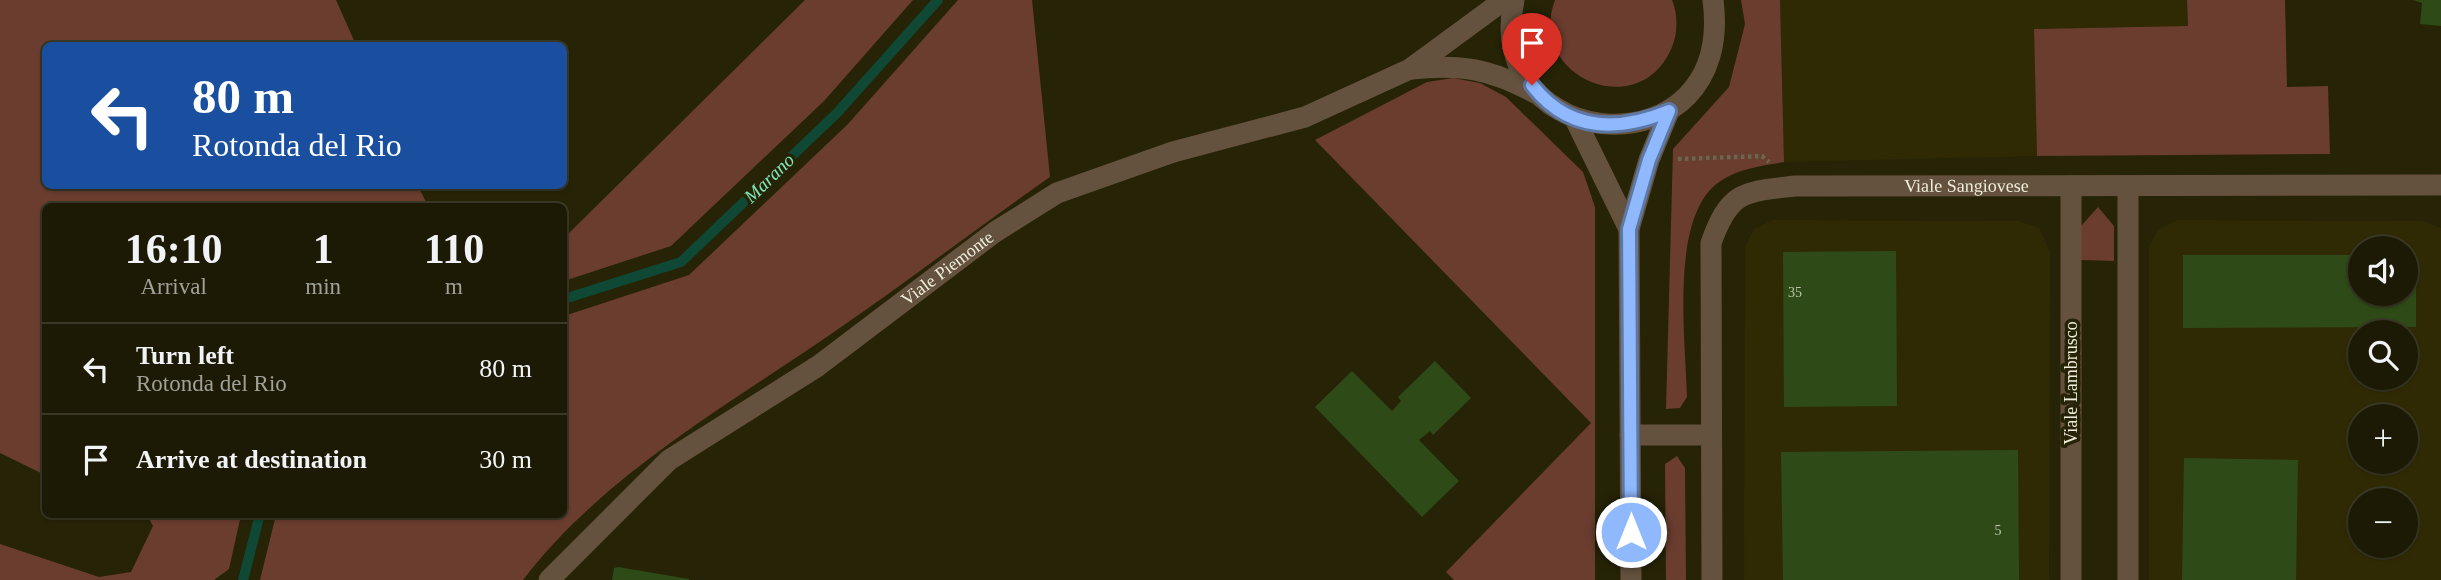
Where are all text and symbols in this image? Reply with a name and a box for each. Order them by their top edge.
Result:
pin [1502,13,1562,85]
icon: arrive [1513,24,1551,62]
text: 80 m [192,69,294,124]
icon: left [77,70,168,161]
text: Rotonda del Rio [192,127,402,163]
water label: Marano [739,149,798,208]
street label: Viale Sangiovese [1904,176,2029,196]
text: 16:10 [125,226,223,272]
text: 1 [313,226,334,272]
text: 110 [424,226,484,272]
street label: Viale Piemonte [897,227,997,309]
map controls [2348,236,2418,558]
button: sound [2348,236,2418,306]
text: Arrival [140,274,207,299]
text: min [305,274,341,299]
text: m [445,274,463,299]
house number: 35 [1788,285,1802,300]
button: search [2348,320,2418,390]
street label: Viale Lambrusco [2061,321,2081,445]
text: Turn left [136,341,234,370]
icon: left [77,350,115,388]
text: 80 m [479,354,532,383]
text: Rotonda del Rio [136,371,287,396]
button: + [2348,404,2418,474]
icon: arrive [77,441,115,479]
text: Arrive at destination [136,445,367,474]
text: 30 m [479,445,532,474]
button: − [2348,488,2418,558]
position arrow [1594,495,1668,569]
house number: 5 [1995,523,2002,538]

